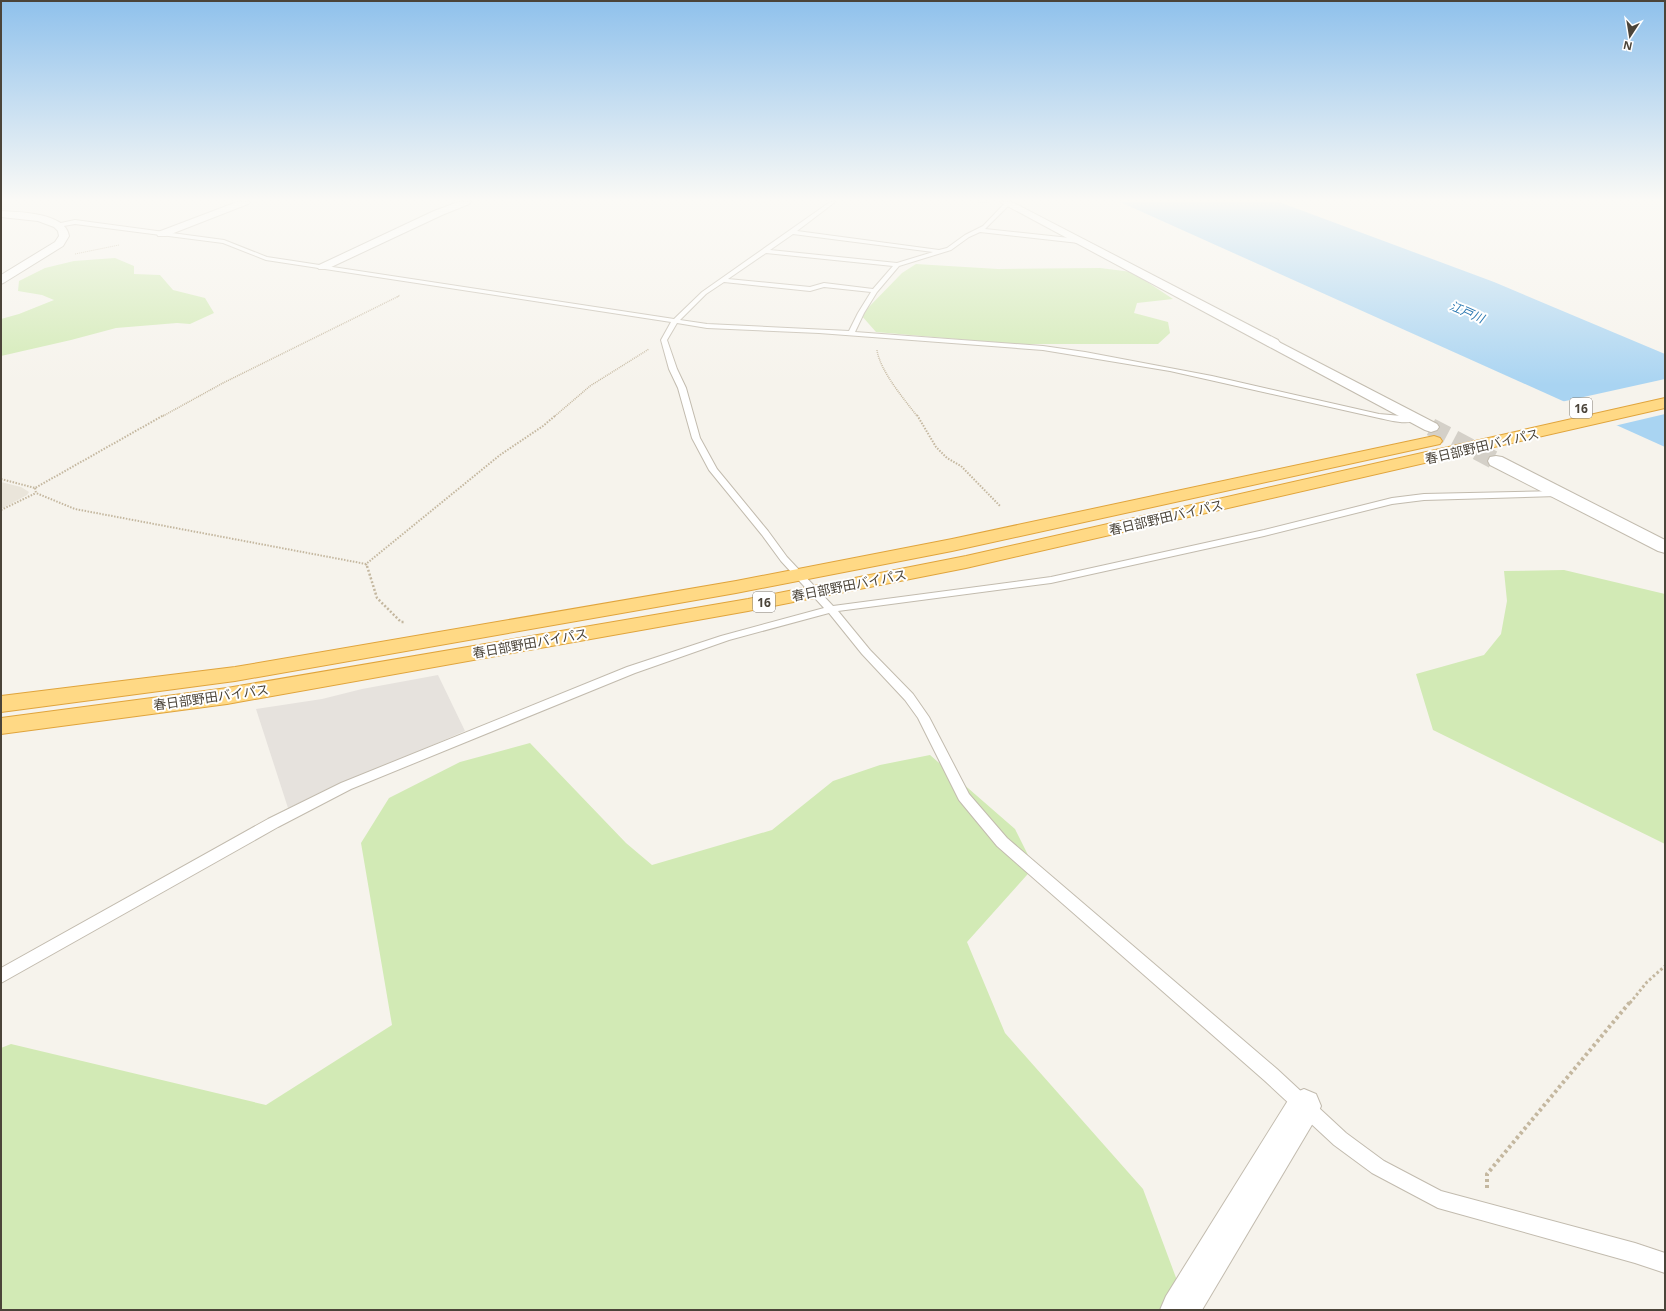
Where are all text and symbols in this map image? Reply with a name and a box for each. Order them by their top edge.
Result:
north arrow [1610,16,1650,56]
text: N [1622,38,1634,55]
water label: 江戸川 [1447,297,1489,328]
road number: 16 [1570,398,1592,418]
street label: 春日部野田バイパス [1423,424,1541,468]
street label: 春日部野田バイパス [1107,495,1225,539]
street label: 春日部野田バイパス [790,565,908,605]
road number: 16 [753,592,775,612]
street label: 春日部野田バイパス [471,624,589,662]
street label: 春日部野田バイパス [152,680,270,714]

